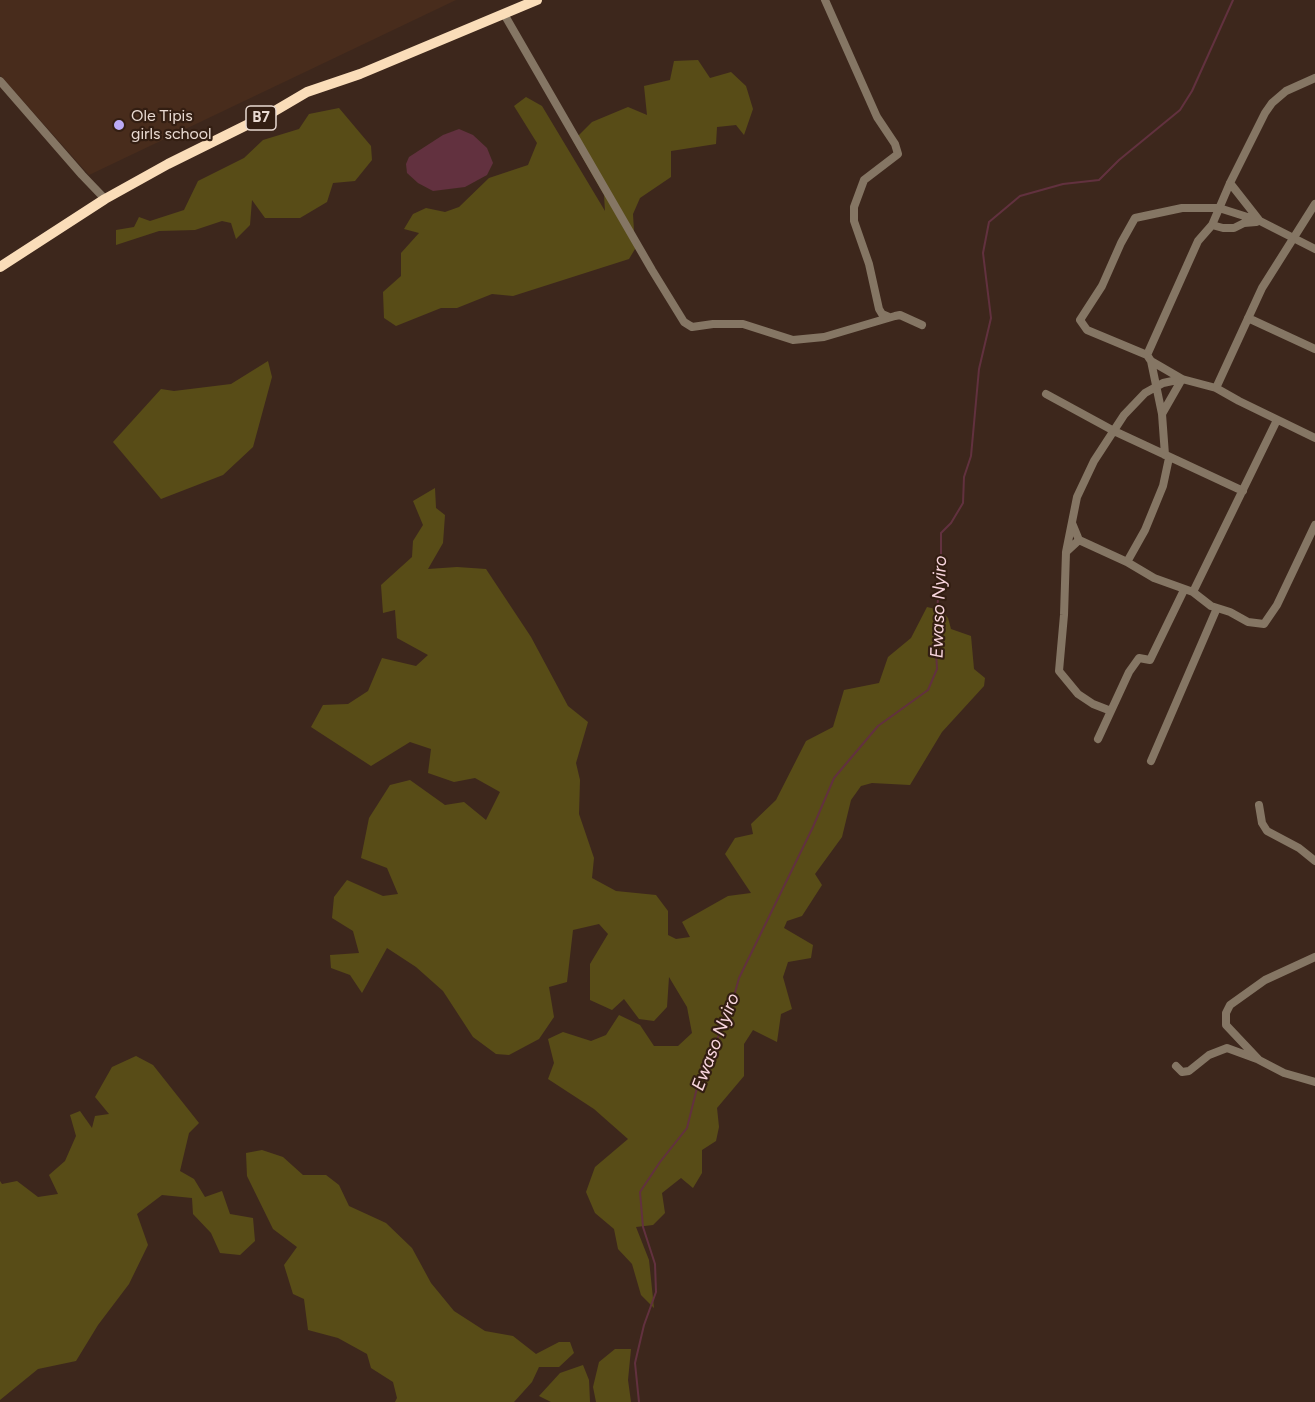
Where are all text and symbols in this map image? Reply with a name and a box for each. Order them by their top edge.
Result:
place label: Ole Tipis girls school [131,106,212,144]
road number: B7 [246,106,276,130]
marker: Ole Tipis girls school [112,118,126,132]
water label: Ewaso Nyiro [926,555,952,659]
water label: Ewaso Nyiro [688,990,744,1094]

